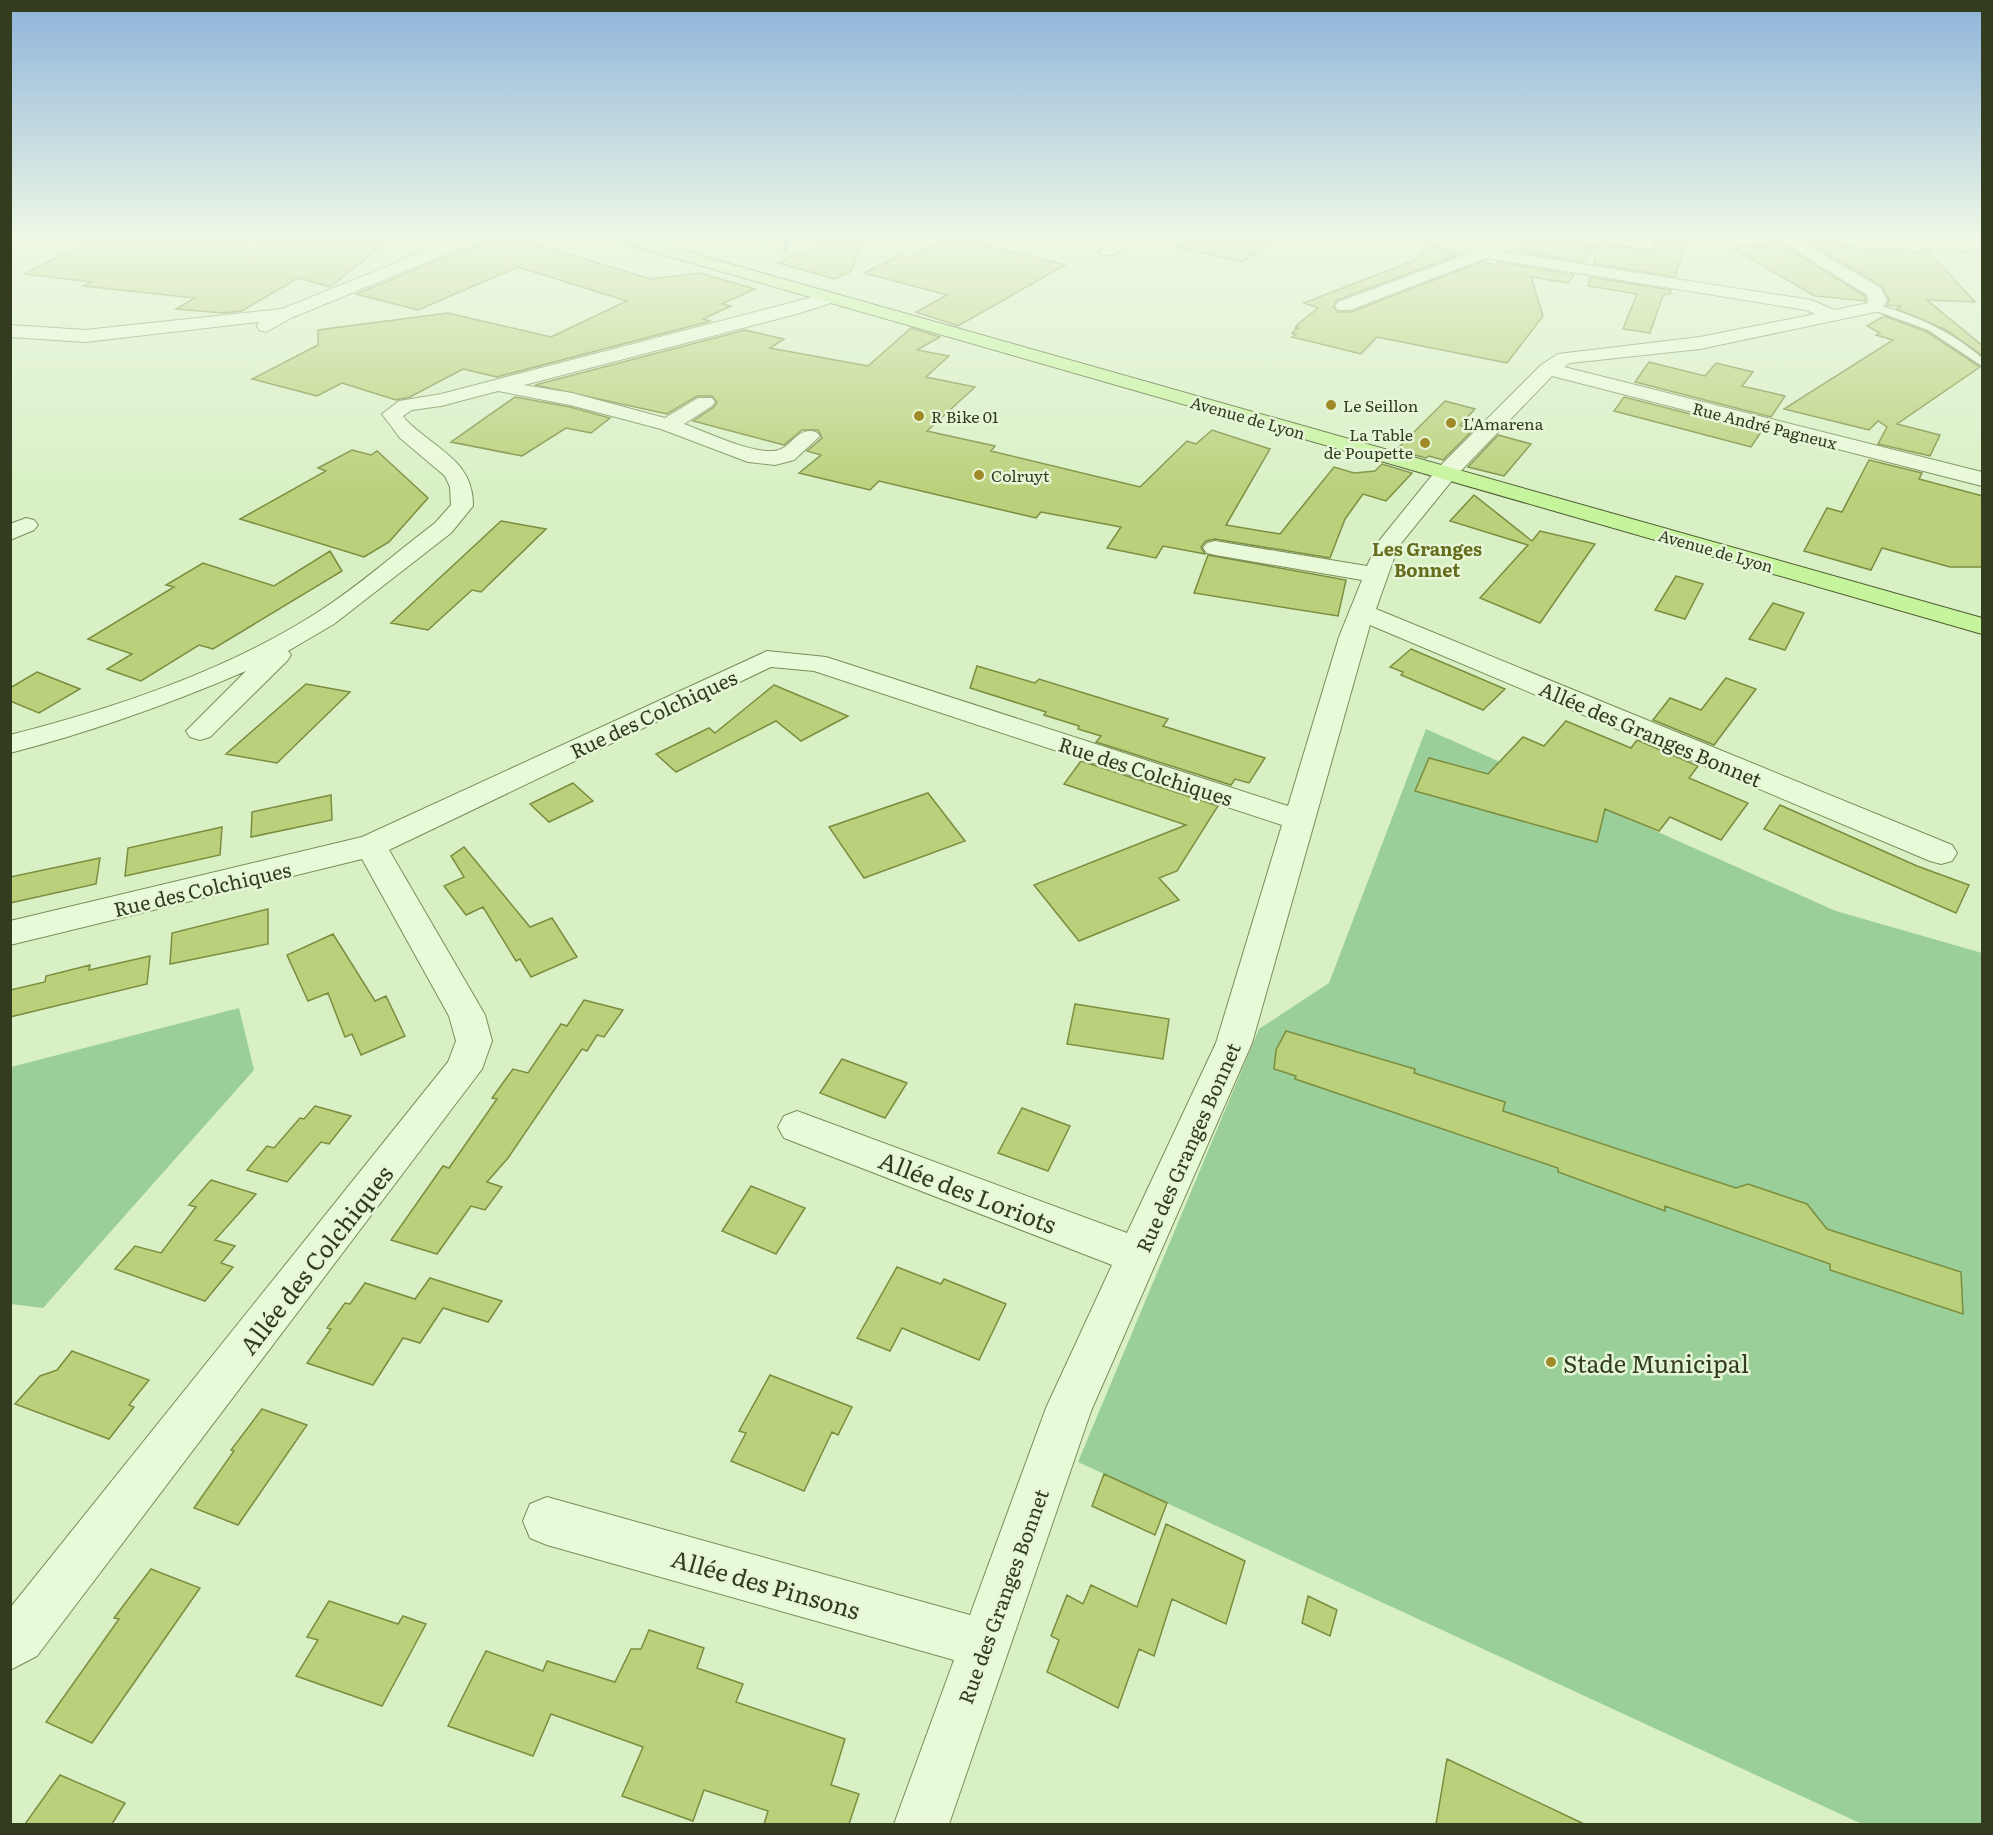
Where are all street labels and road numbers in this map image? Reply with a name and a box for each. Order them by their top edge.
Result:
street label: Avenue de Lyon [1188,389,1309,445]
street label: Rue André Pagneux [1690,395,1841,455]
street label: Avenue de Lyon [1656,522,1777,578]
street label: Rue des Colchiques [565,661,741,765]
street label: Allée des Granges Bonnet [1535,672,1767,794]
street label: Rue des Colchiques [1055,728,1237,812]
street label: Rue des Colchiques [110,853,294,923]
street label: Rue des Granges Bonnet [1127,1037,1247,1257]
street label: Allée des Loriots [874,1141,1062,1241]
street label: Allée des Colchiques [230,1157,400,1361]
street label: Rue des Granges Bonnet [949,1484,1055,1708]
street label: Allée des Pinsons [668,1539,865,1627]

